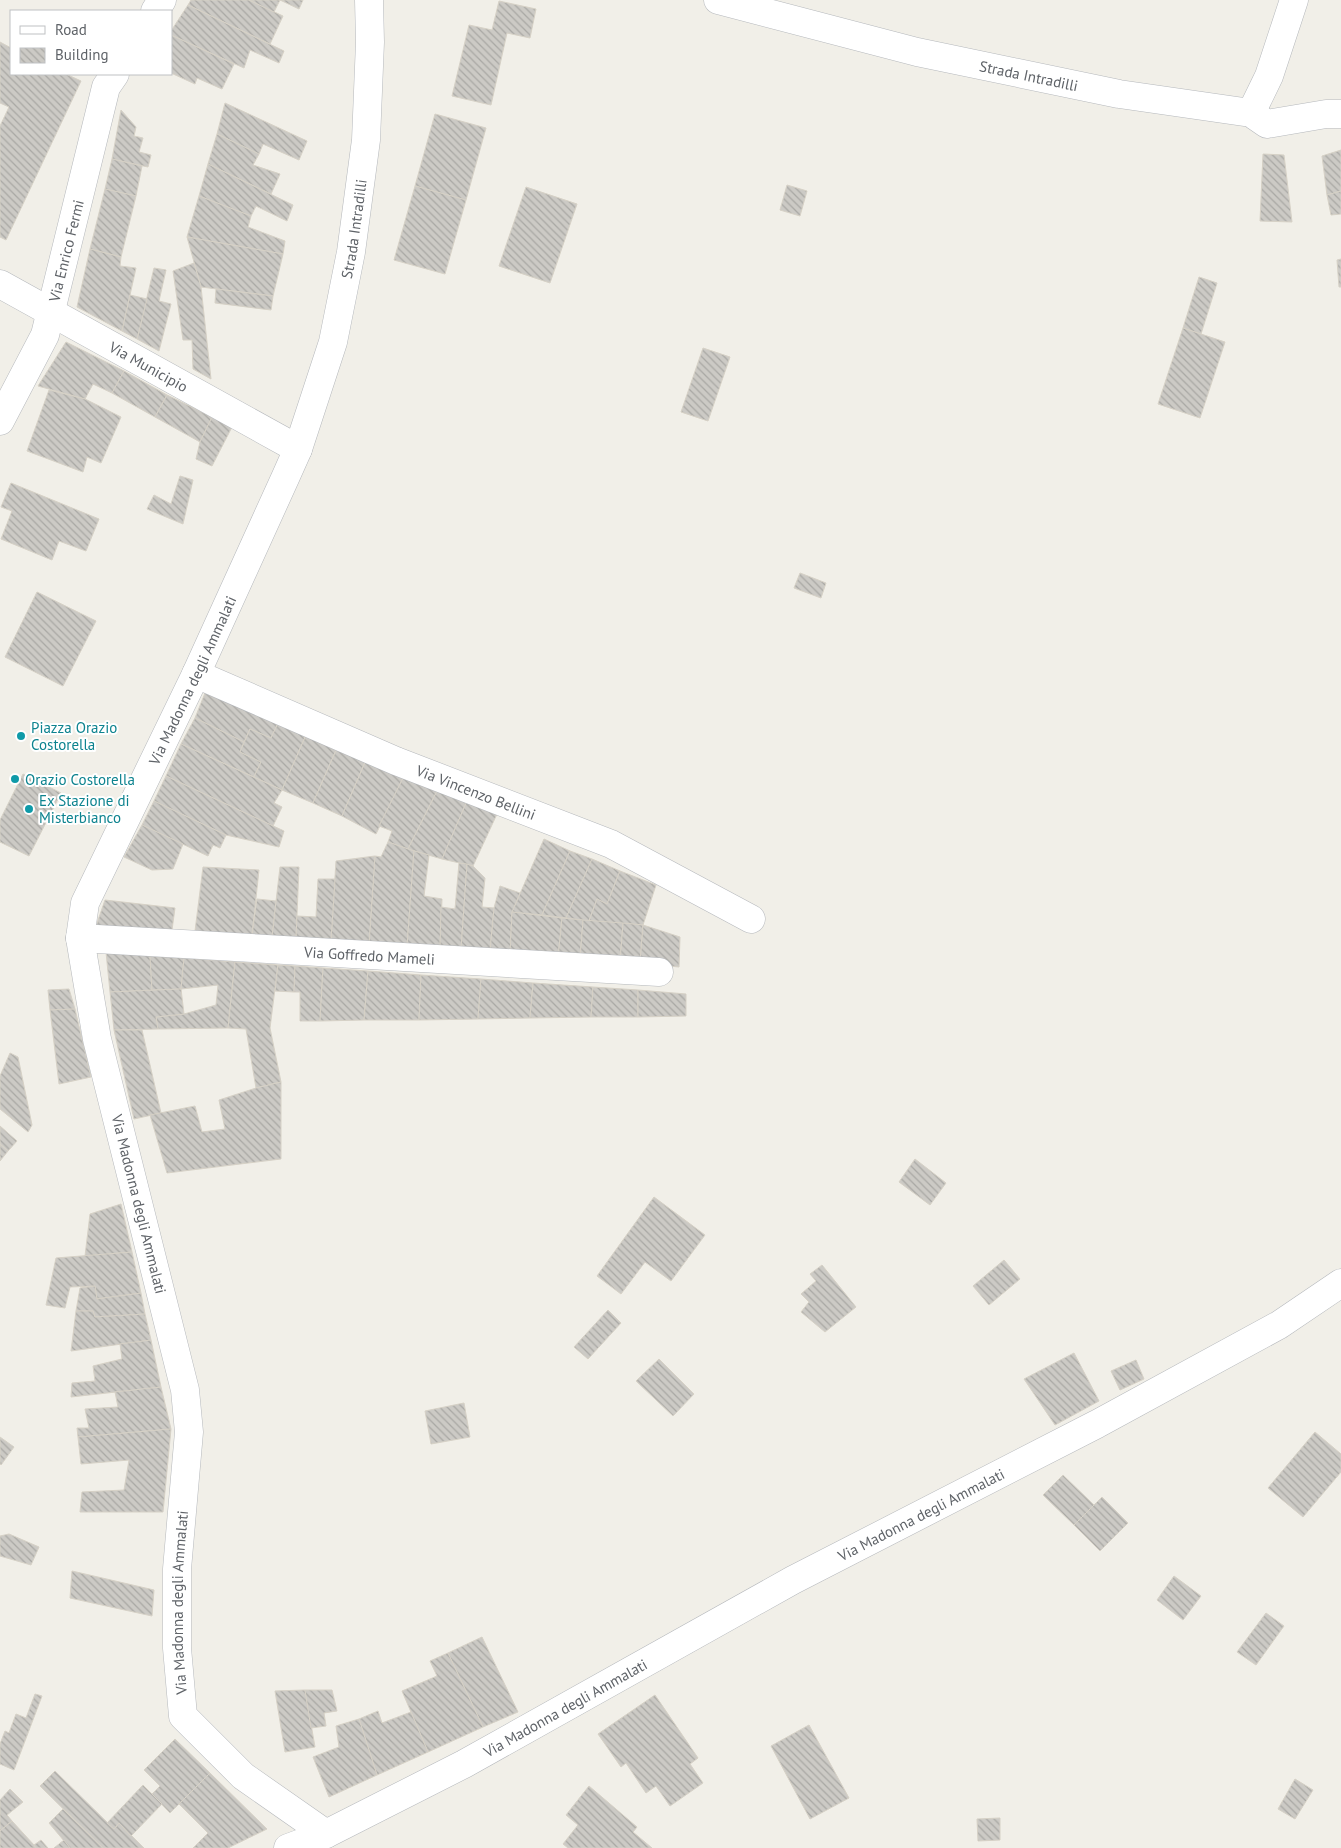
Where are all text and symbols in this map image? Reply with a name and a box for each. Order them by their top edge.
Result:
legend [10,10,172,75]
text: Road [55,20,87,39]
text: Building [55,45,109,64]
street label: Strada Intradilli [978,56,1080,95]
street label: Strada Intradilli [336,178,370,280]
street label: Via Enrico Fermi [44,198,87,305]
street label: Via Municipio [105,336,191,396]
street label: Via Madonna degli Ammalati [144,593,240,769]
place label: Piazza Orazio Costorella [31,718,117,754]
marker: Piazza Orazio Costorella [15,730,27,742]
street label: Via Vincenzo Bellini [413,760,539,824]
place label: Orazio Costorella [25,770,135,789]
marker: Orazio Costorella [9,773,21,785]
place label: Ex Stazione di Misterbianco [39,791,130,827]
marker: Ex Stazione di Misterbianco [23,803,35,815]
street label: Via Goffredo Mameli [302,942,436,968]
street label: Via Madonna degli Ammalati [107,1111,171,1296]
street label: Via Madonna degli Ammalati [834,1464,1007,1565]
street label: Via Madonna degli Ammalati [167,1510,192,1696]
street label: Via Madonna degli Ammalati [479,1654,650,1761]

